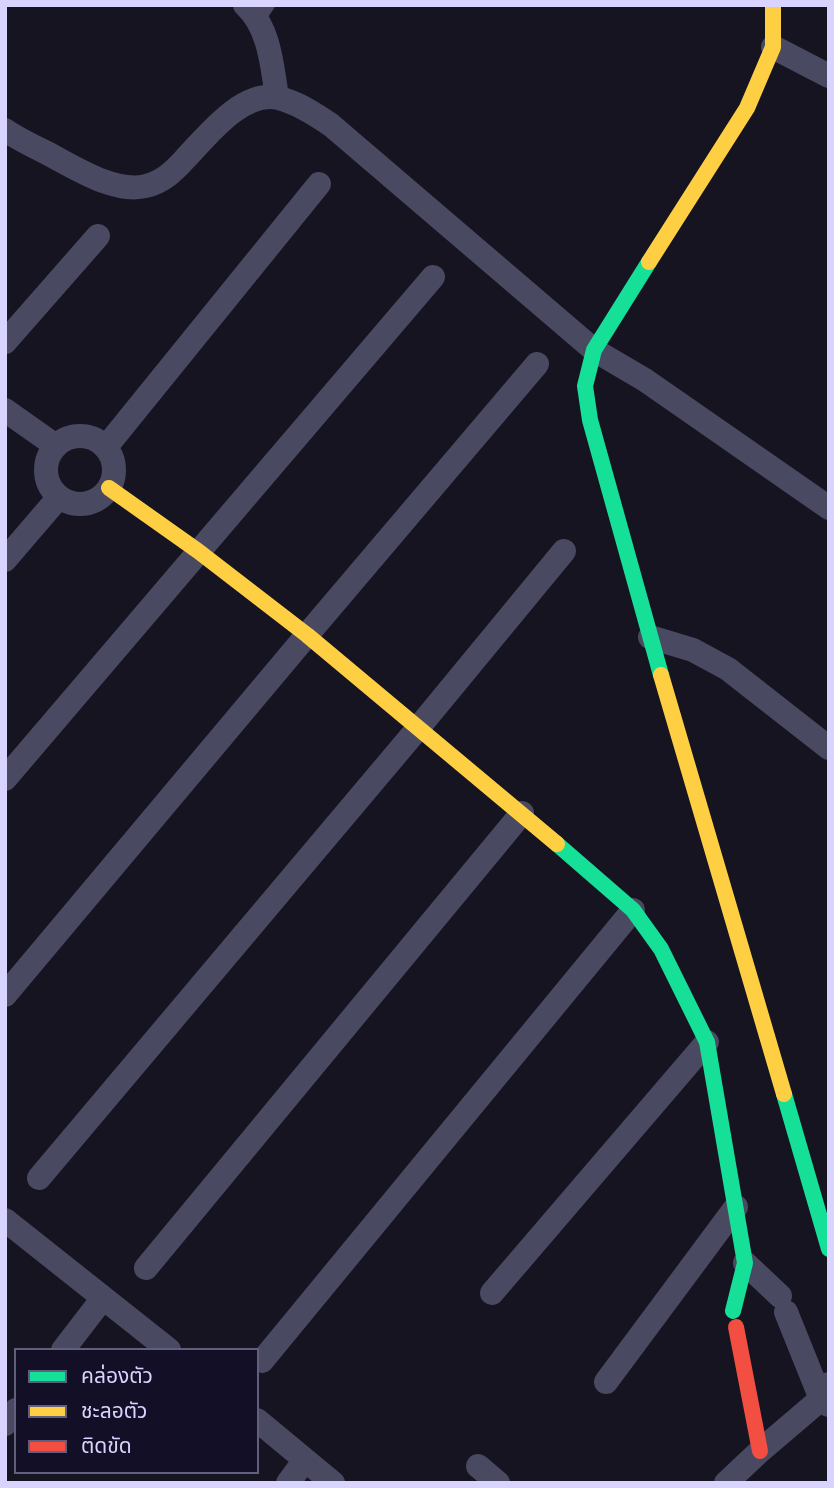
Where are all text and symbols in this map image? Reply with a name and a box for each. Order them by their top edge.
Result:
legend [14,1348,259,1474]
text: คล่องตัว [81,1363,153,1388]
text: ชะลอตัว [81,1398,147,1423]
text: ติดขัด [81,1433,132,1458]

